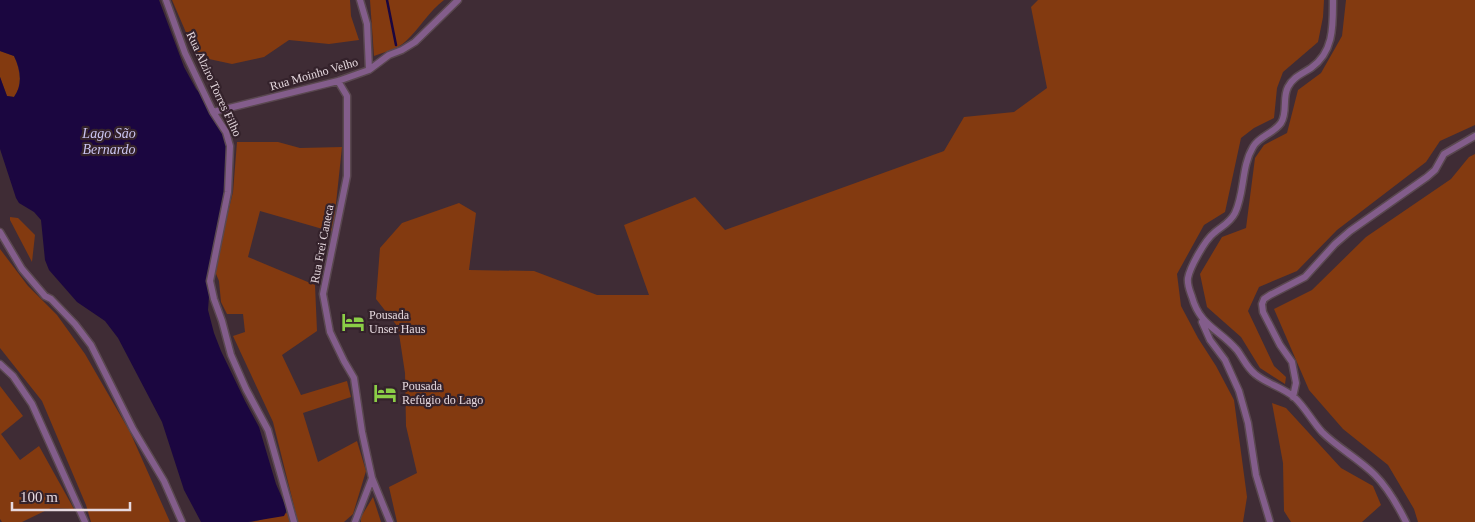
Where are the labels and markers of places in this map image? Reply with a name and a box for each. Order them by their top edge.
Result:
place label: Pousada Unser Haus [369,308,426,336]
hotel icon: Pousada Unser Haus [340,309,366,335]
place label: Pousada Refúgio do Lago [402,379,483,407]
hotel icon: Pousada Refúgio do Lago [372,380,398,406]

